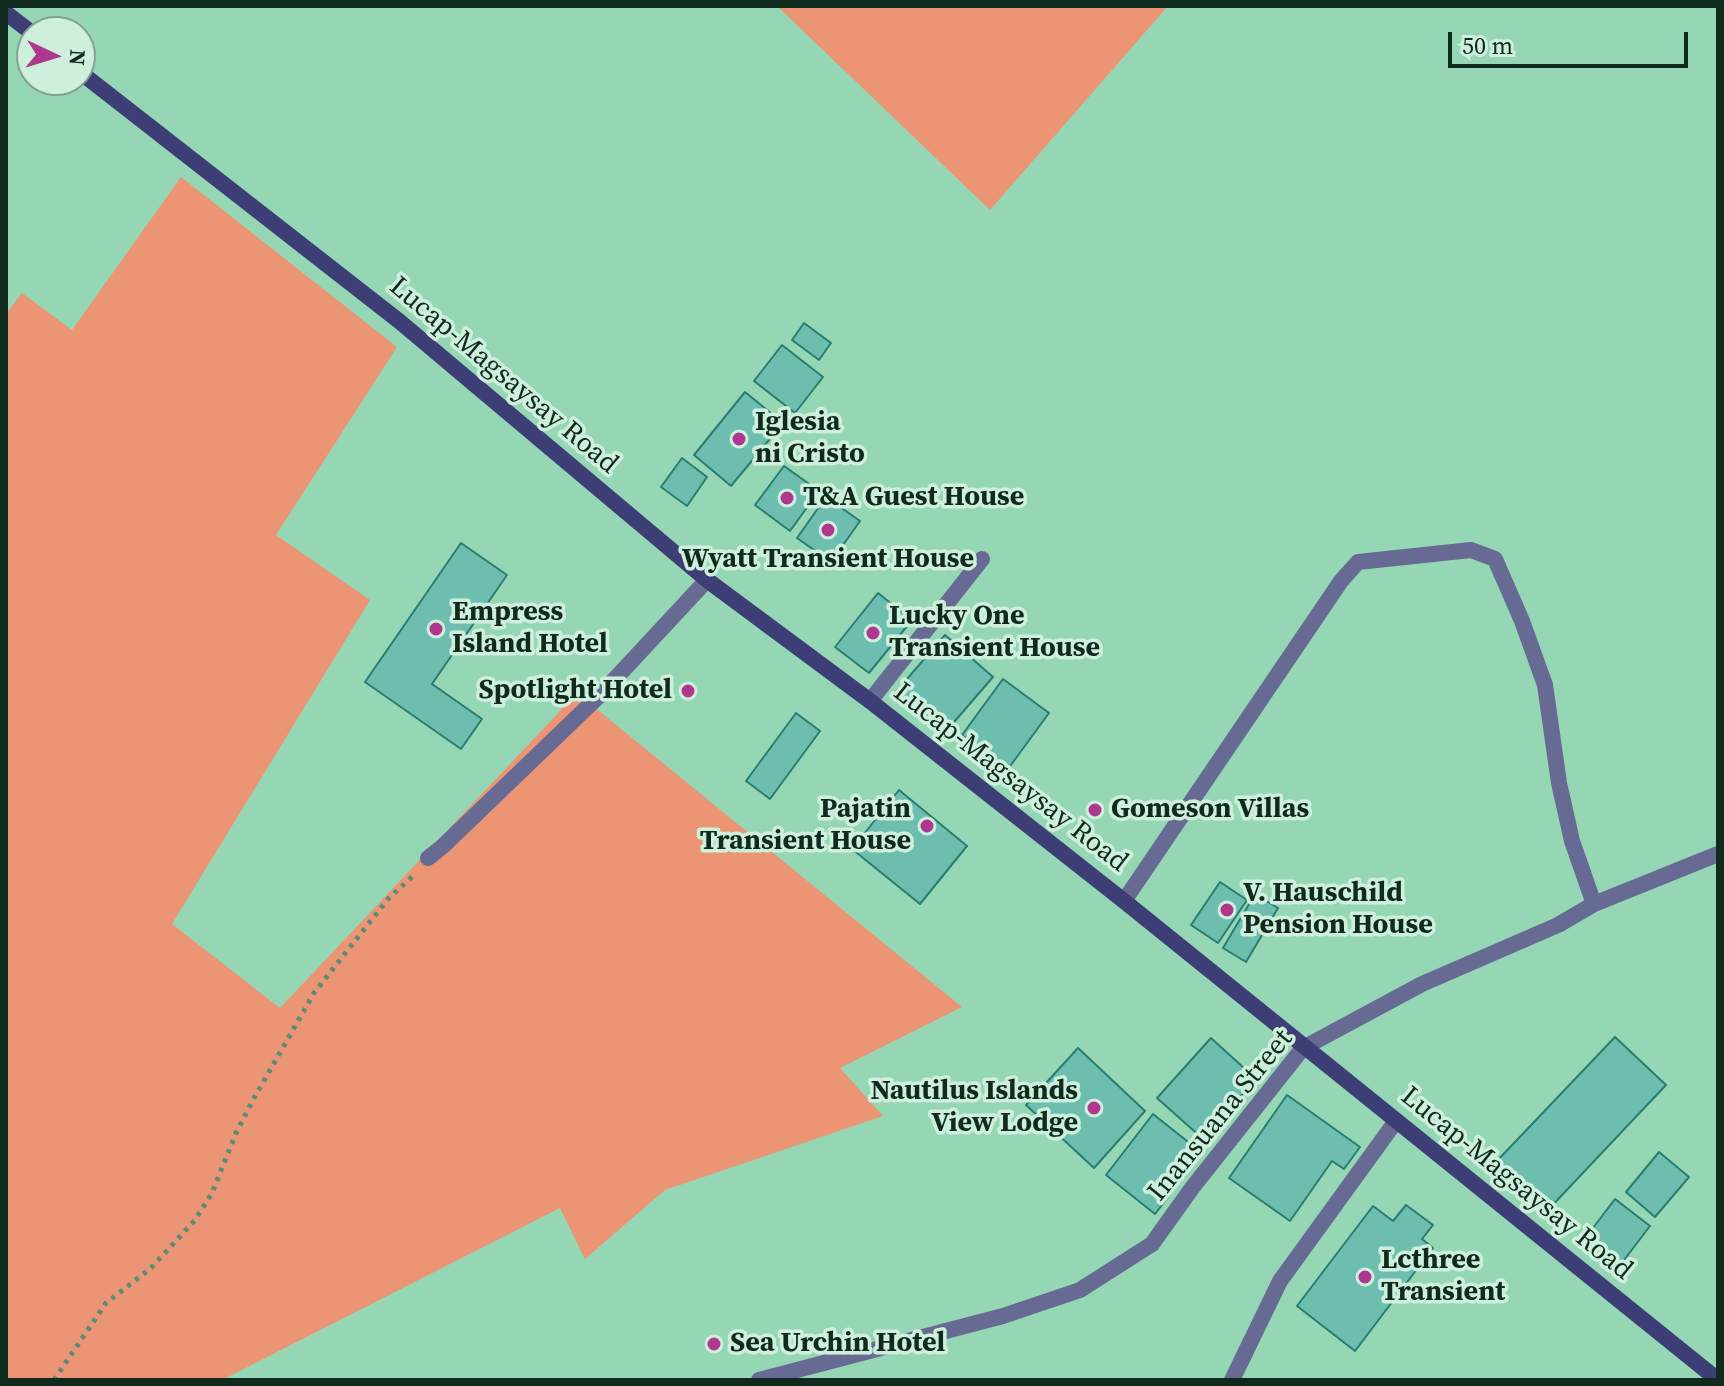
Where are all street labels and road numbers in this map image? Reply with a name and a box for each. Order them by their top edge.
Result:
street label: Lucap-Magsaysay Road [382,270,624,482]
street label: Lucap-Magsaysay Road [886,676,1134,880]
street label: Inansuana Street [1142,1023,1300,1209]
street label: Lucap-Magsaysay Road [1393,1080,1639,1288]

